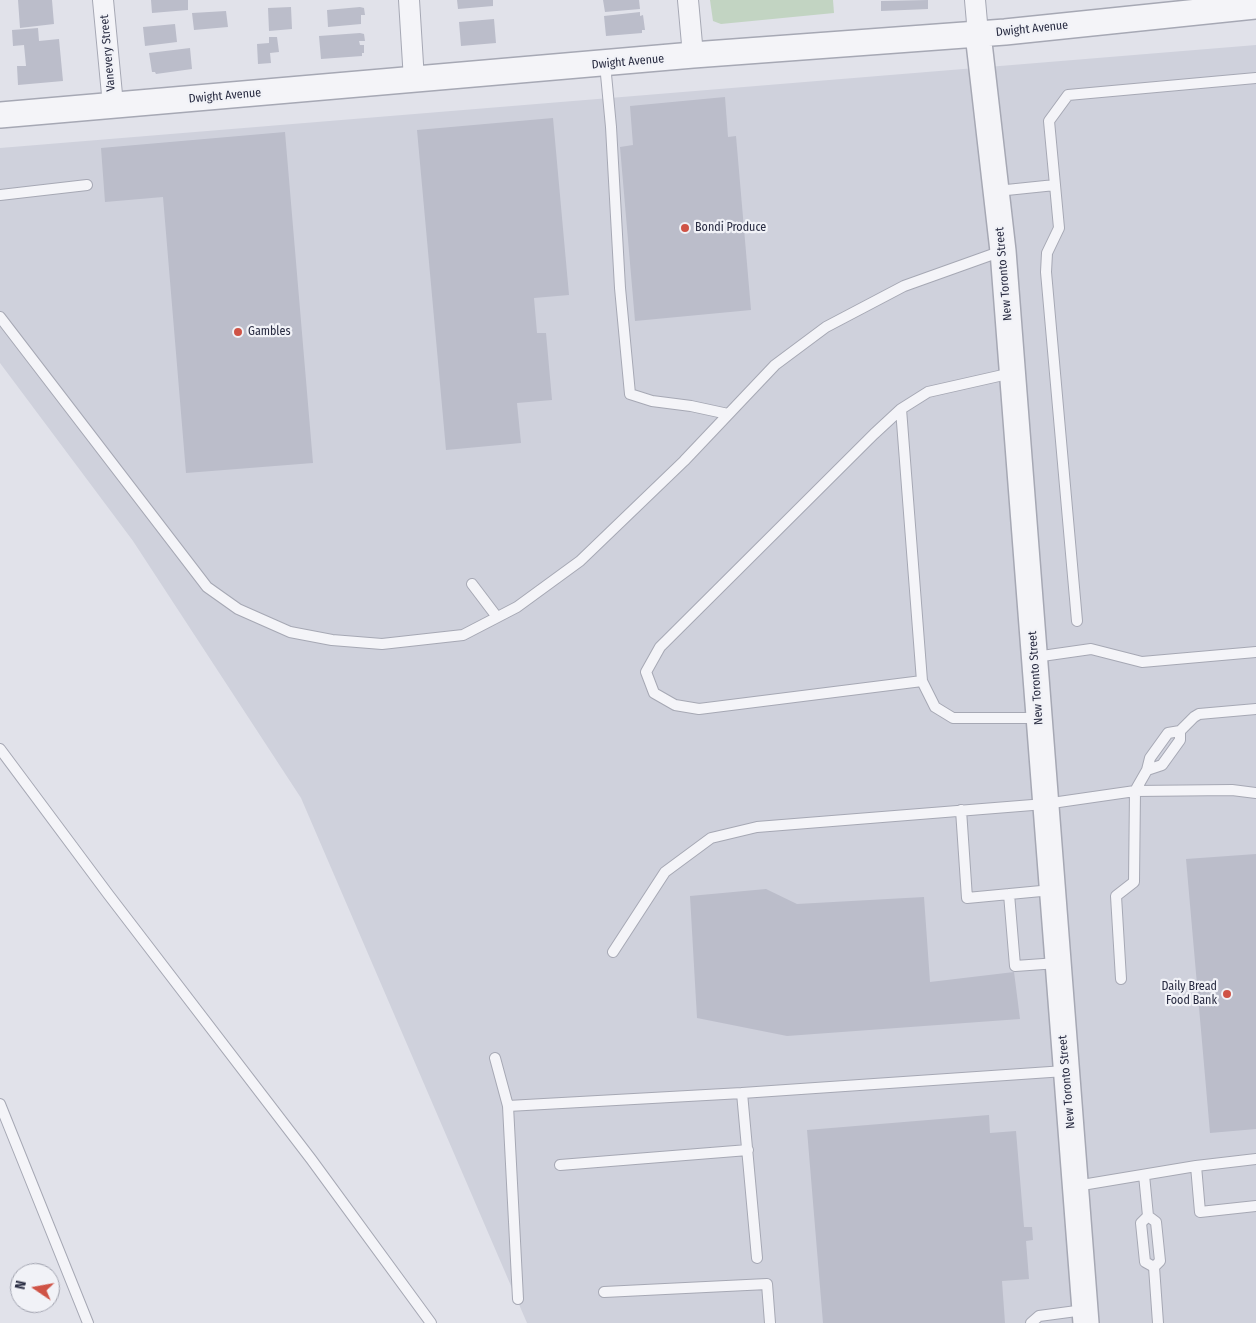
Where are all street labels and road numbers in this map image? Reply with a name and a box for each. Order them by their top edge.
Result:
street label: Vanevery Street [97,14,119,92]
street label: Dwight Avenue [995,18,1069,40]
street label: Dwight Avenue [591,52,665,72]
street label: Dwight Avenue [188,86,262,106]
street label: New Toronto Street [993,227,1015,321]
street label: New Toronto Street [1026,631,1046,725]
street label: New Toronto Street [1056,1035,1078,1129]

